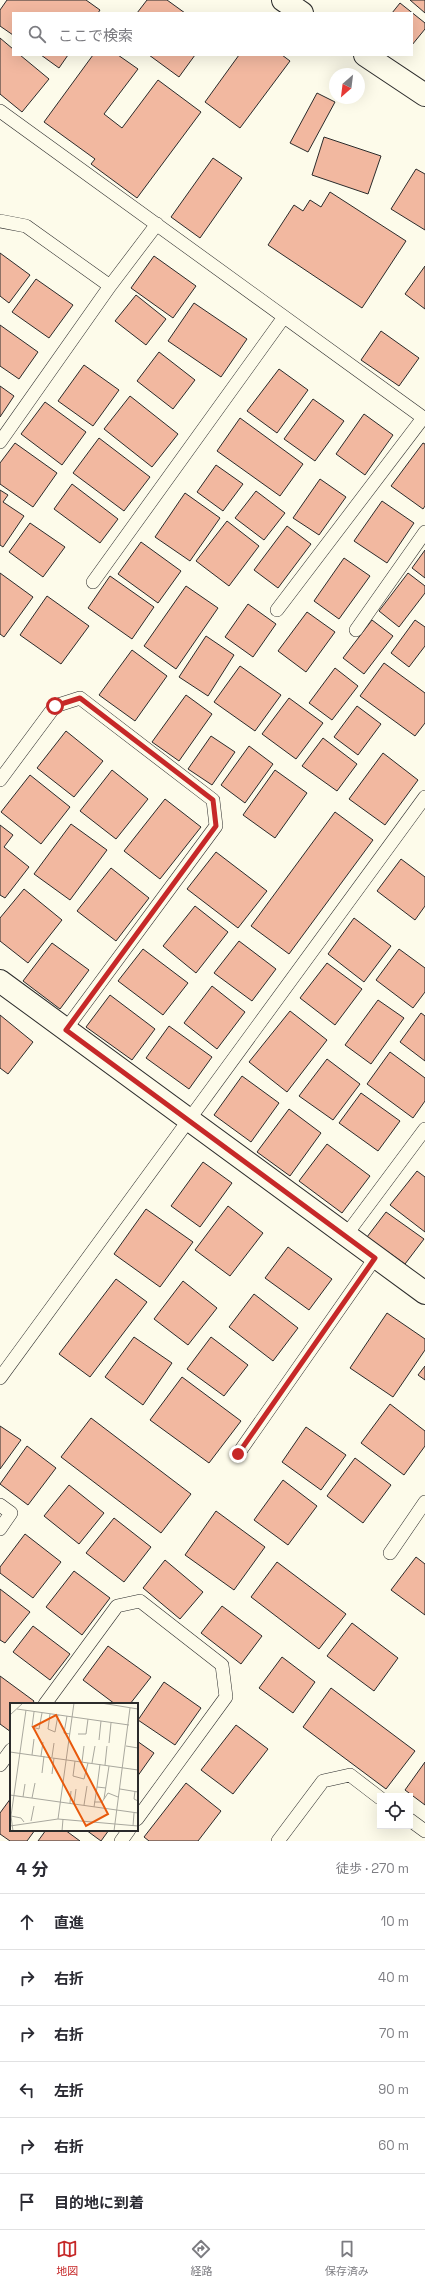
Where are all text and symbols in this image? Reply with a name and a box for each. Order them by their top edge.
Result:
search box [12,12,413,56]
icon: search [26,23,48,45]
text: ここで検索 [58,26,133,45]
north arrow [329,68,365,104]
route start [46,697,64,715]
route end [229,1445,247,1463]
inset map [10,1703,138,1831]
map controls [377,1793,413,1829]
button: locate [377,1793,413,1829]
text: 4 分 [16,1858,48,1880]
text: 徒歩 · 270 m [336,1860,409,1877]
icon: ahead [16,1911,38,1933]
text: 直進 [54,1913,84,1932]
text: 10 m [381,1913,409,1930]
icon: right [16,1967,38,1989]
text: 右折 [54,1969,84,1988]
text: 40 m [378,1969,409,1986]
icon: right [16,2023,38,2045]
text: 右折 [54,2025,84,2044]
text: 70 m [379,2025,409,2042]
icon: left [16,2079,38,2101]
text: 左折 [54,2081,84,2100]
text: 90 m [378,2081,409,2098]
icon: right [16,2135,38,2157]
text: 右折 [54,2137,84,2156]
text: 60 m [378,2137,409,2154]
icon: arrive [16,2191,38,2213]
text: 目的地に到着 [54,2193,144,2212]
tab: 地図 [56,2238,78,2278]
tab: 経路 [190,2238,212,2278]
tab: 保存済み [325,2238,369,2278]

